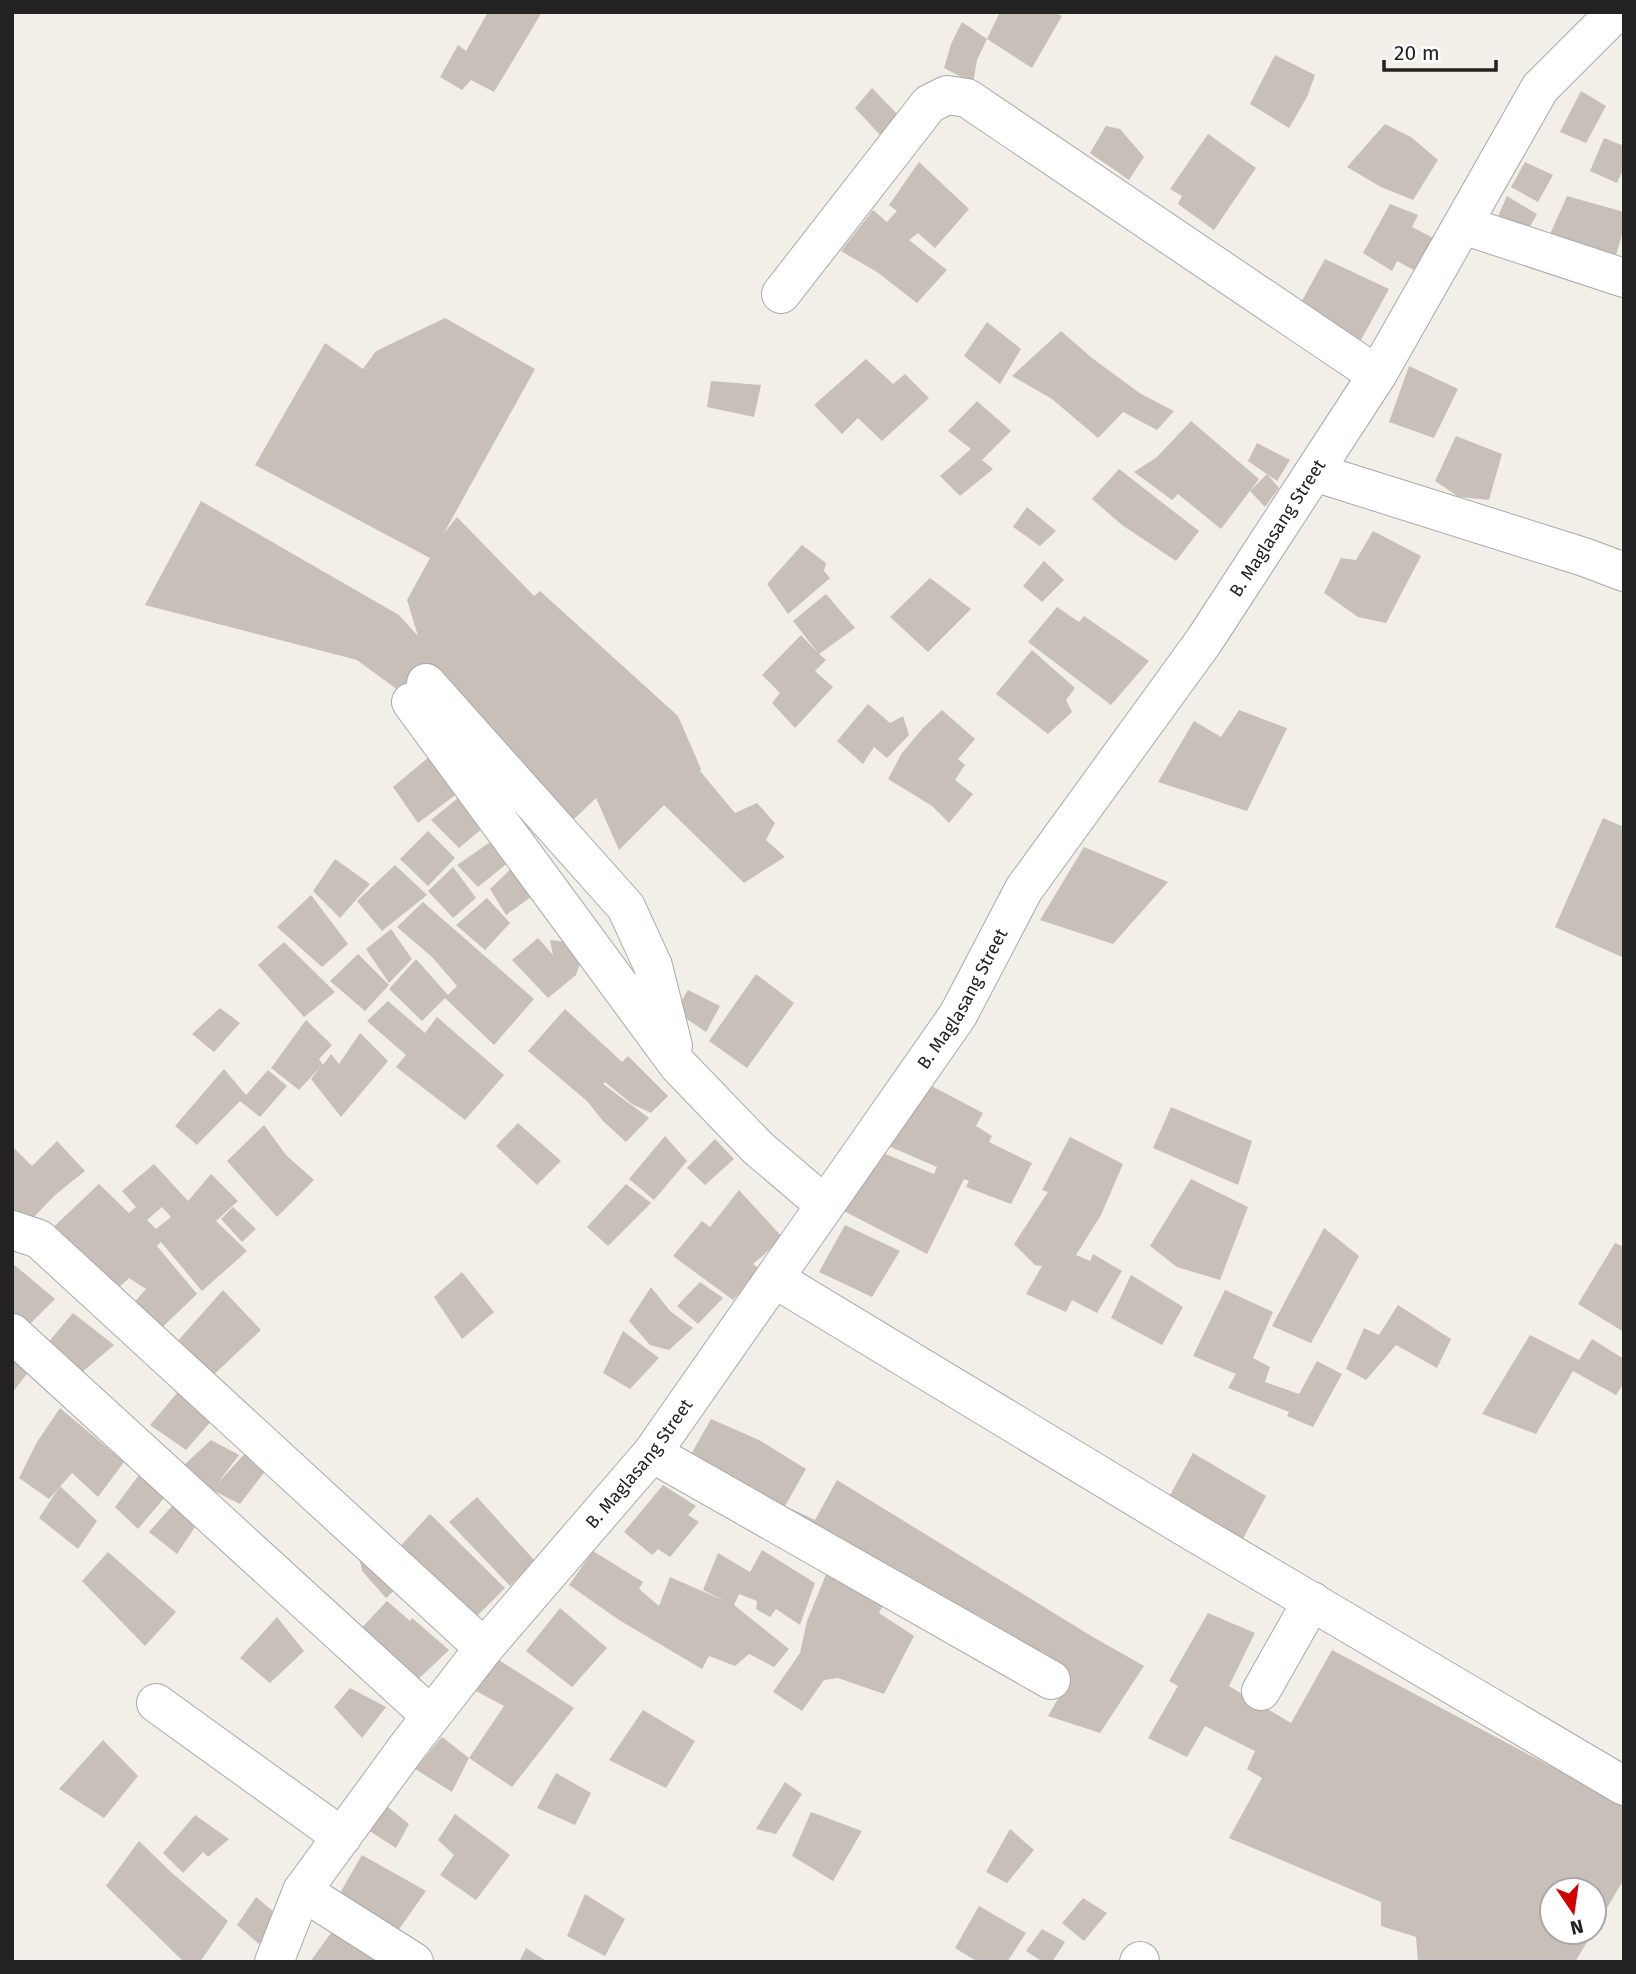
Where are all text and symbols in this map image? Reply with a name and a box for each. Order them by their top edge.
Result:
scale bar [1384,28,1496,72]
text: 20 m [1394,40,1440,66]
street label: B. Maglasang Street [1225,455,1330,601]
street label: B. Maglasang Street [913,924,1013,1073]
street label: B. Maglasang Street [581,1394,698,1533]
north arrow [1538,1876,1608,1946]
text: N [1568,1914,1585,1940]

